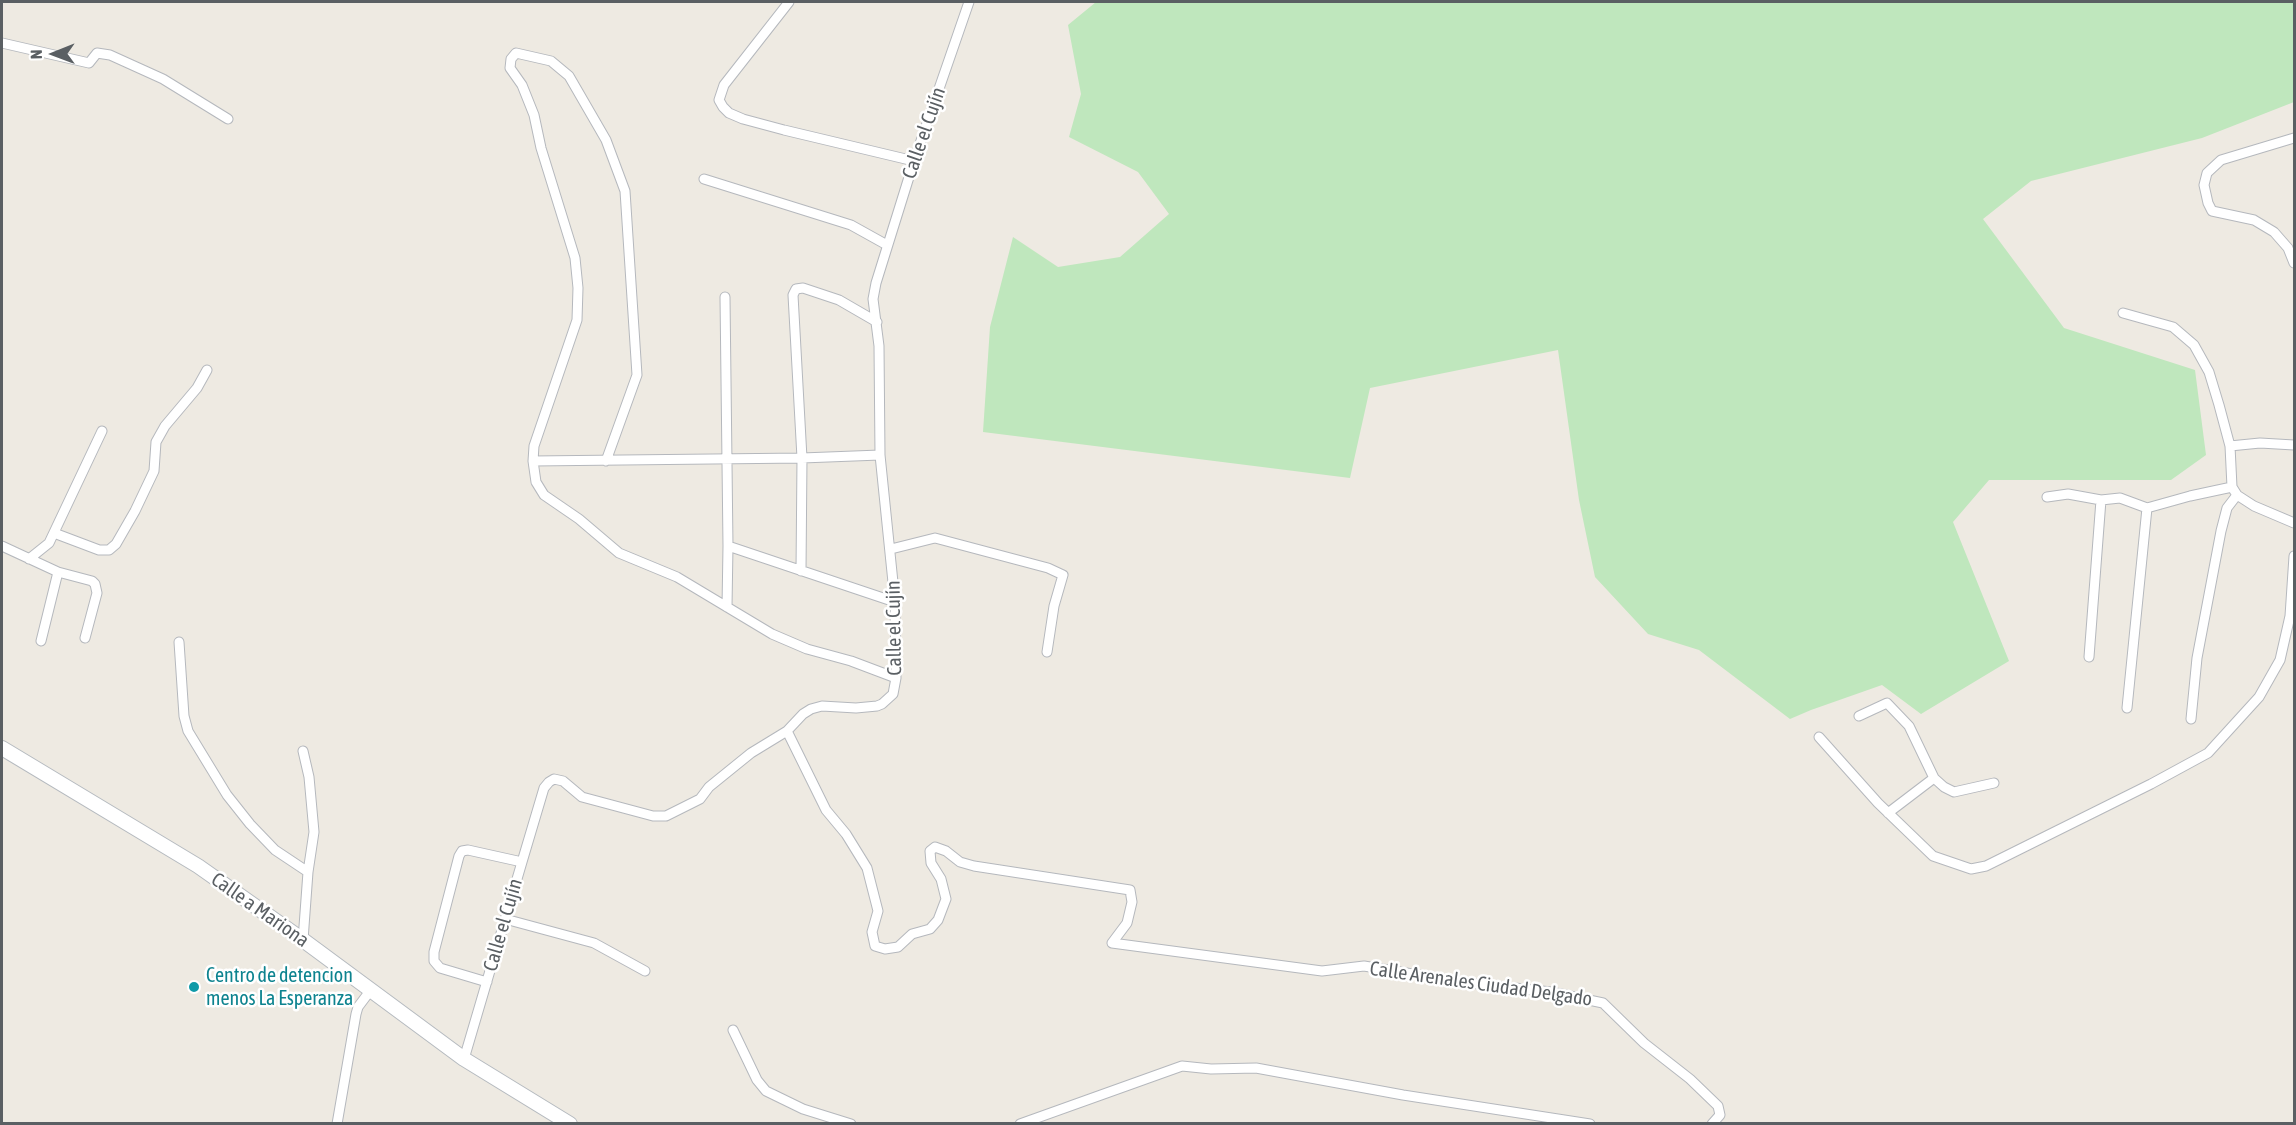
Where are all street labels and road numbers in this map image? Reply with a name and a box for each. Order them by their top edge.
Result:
street label: Calle el Cujín [897,84,951,182]
street label: Calle el Cujín [881,580,907,676]
street label: Calle a Mariona [206,867,314,953]
street label: Calle el Cujín [478,876,528,974]
street label: Calle Arenales Ciudad Delgado [1368,957,1594,1011]

